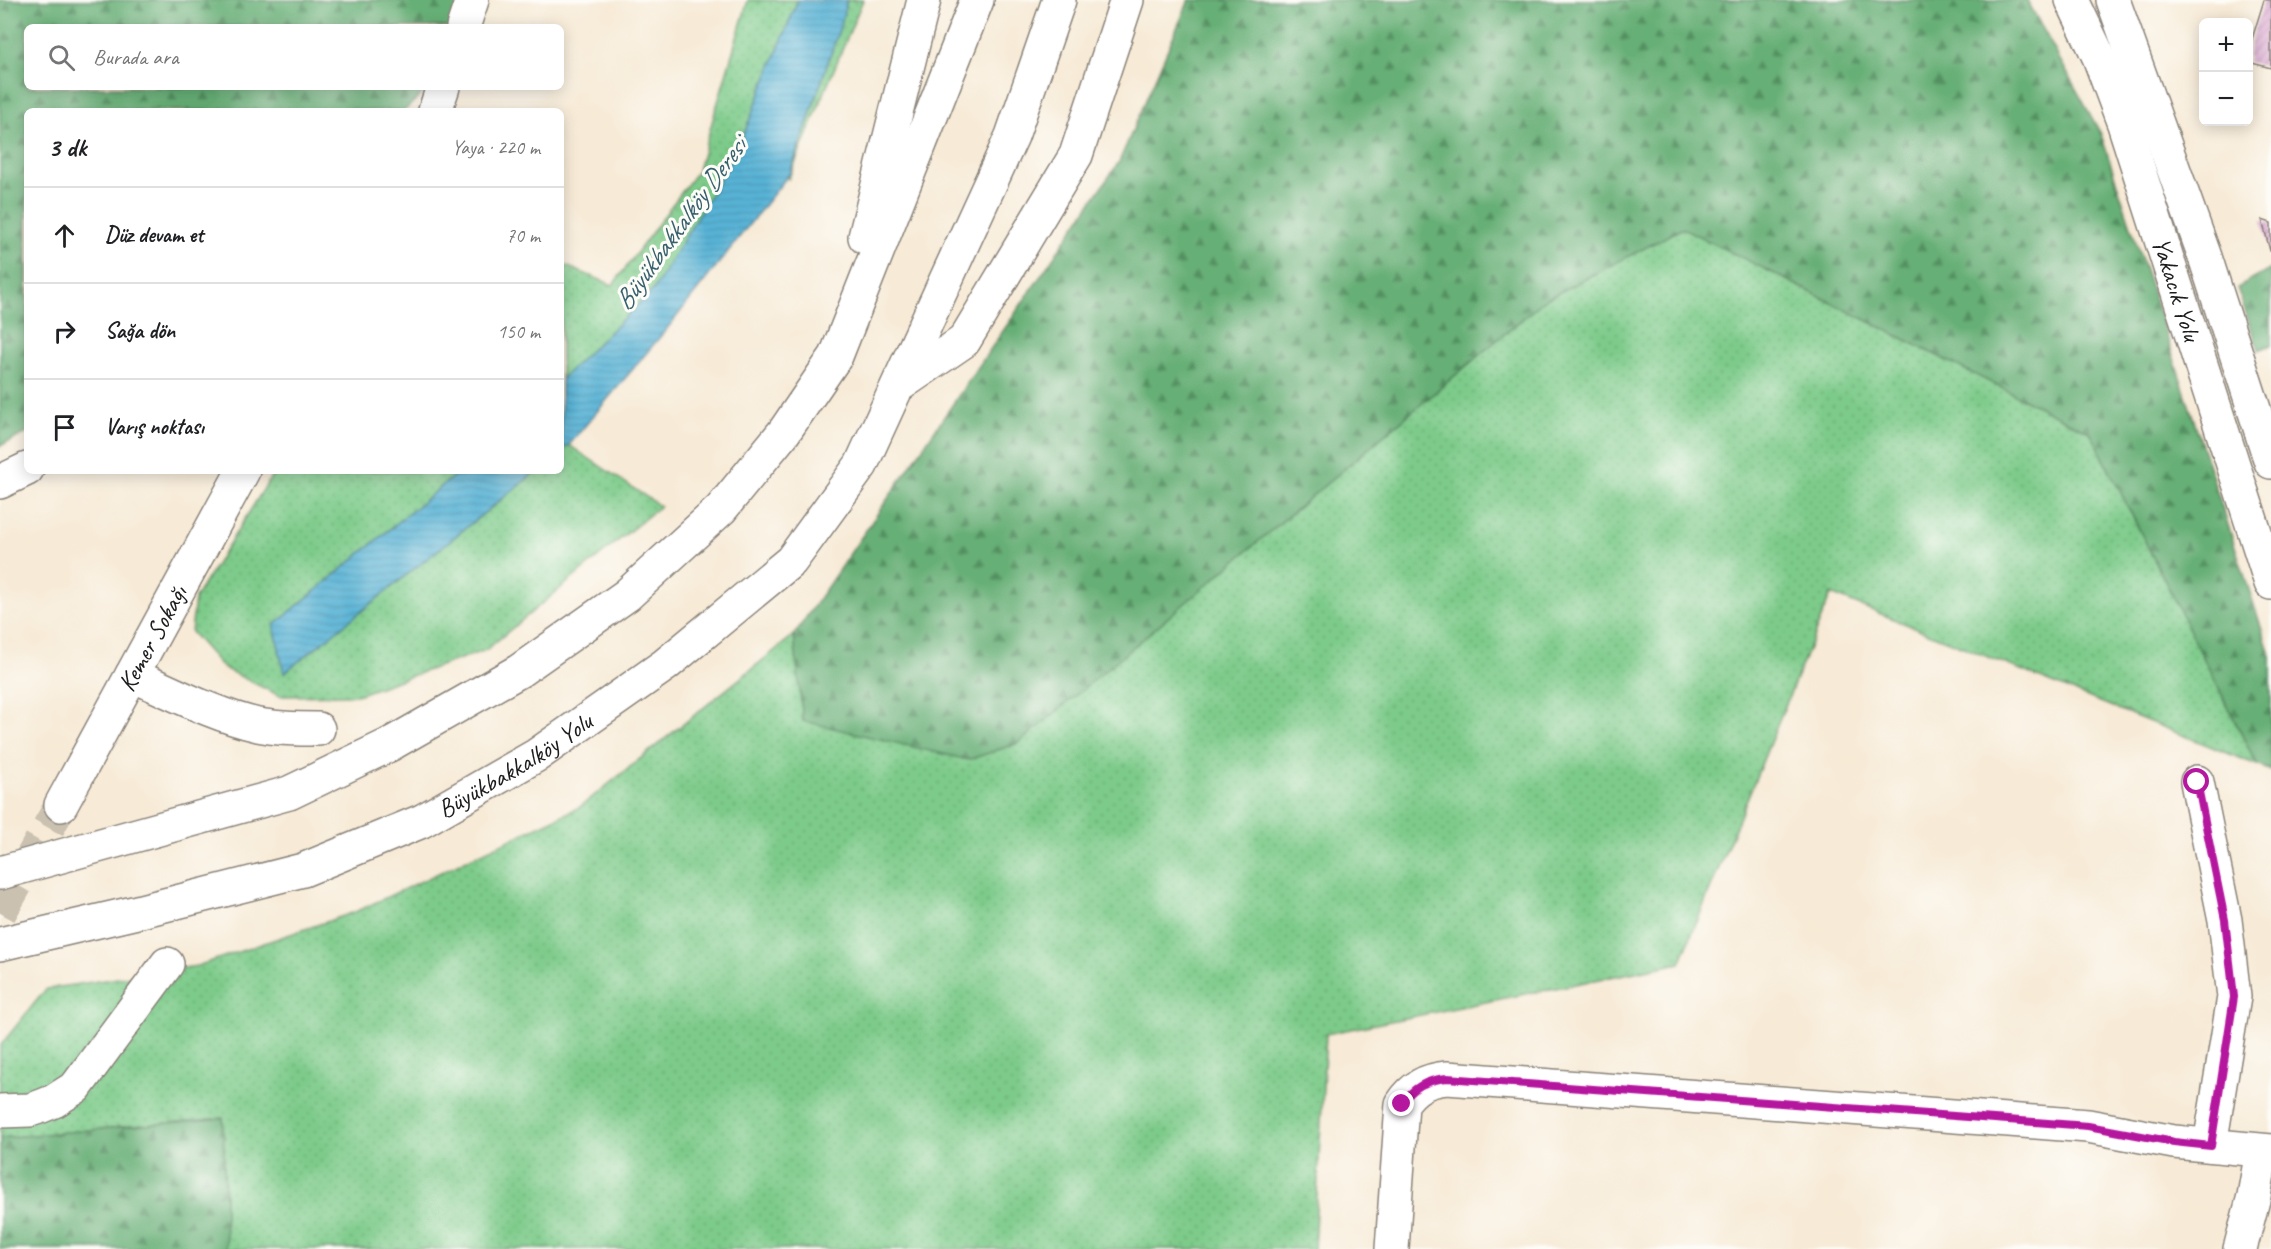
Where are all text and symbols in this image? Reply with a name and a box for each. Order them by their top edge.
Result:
map controls [2199,18,2253,126]
button: + [2199,18,2253,72]
search box [24,24,564,90]
icon: search [45,41,78,74]
text: Burada ara [93,43,179,71]
button: − [2199,72,2253,126]
water label: Büyükbakkalköy Deresi [606,126,758,317]
text: 3 dk [48,131,86,164]
text: Yaya · 220 m [452,135,540,160]
icon: ahead [48,219,81,252]
text: Düz devam et [105,221,203,249]
text: 70 m [506,223,540,248]
street label: Yakacık Yolu [2144,233,2209,348]
icon: right [48,315,81,348]
text: Sağa dön [105,317,175,345]
text: 150 m [497,319,540,344]
icon: arrive [48,411,81,444]
text: Varış noktası [105,413,204,441]
street label: Kemer Sokağı [110,579,195,697]
street label: Büyükbakkalköy Yolu [432,704,601,826]
route start [2183,768,2209,794]
route end [1388,1090,1414,1116]

